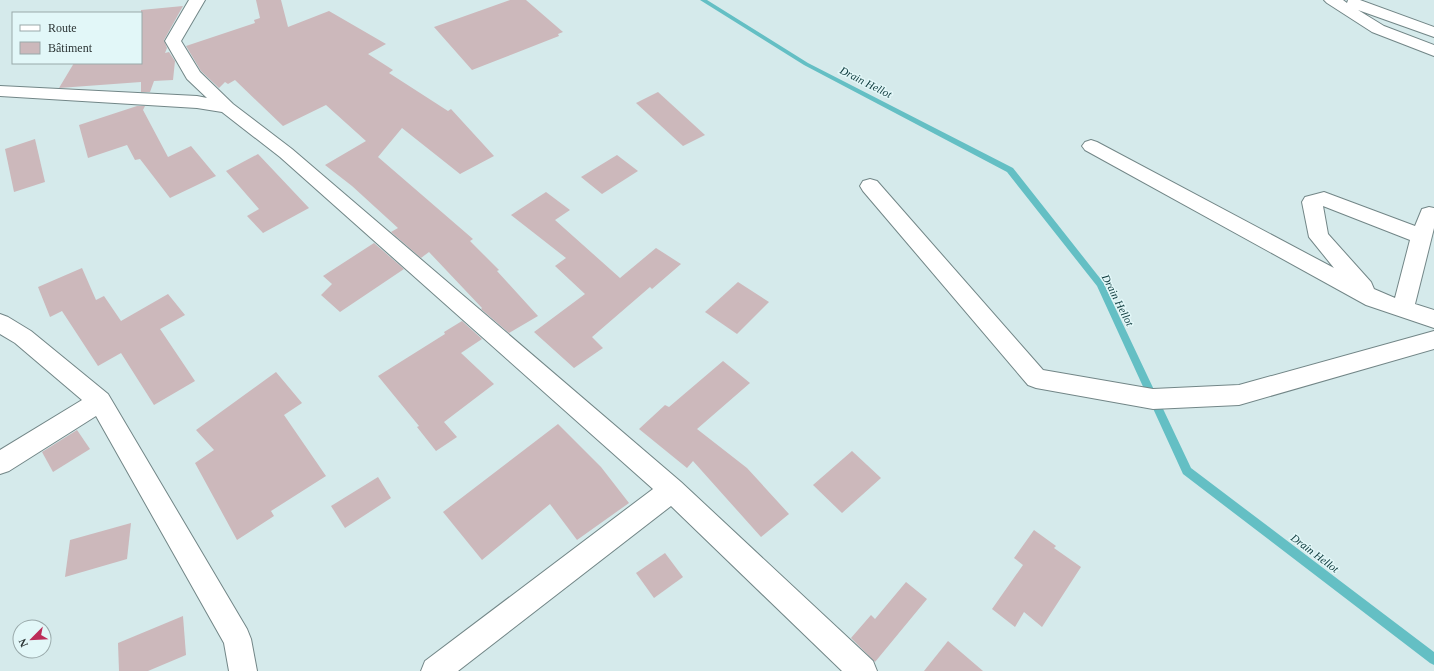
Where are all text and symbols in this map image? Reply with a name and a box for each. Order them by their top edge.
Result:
legend [12,12,142,64]
text: Route [48,21,77,35]
text: Bâtiment [48,41,93,55]
water label: Drain Hellot [837,63,895,101]
water label: Drain Hellot [1099,271,1137,329]
water label: Drain Hellot [1288,531,1342,575]
north arrow [12,619,52,659]
text: N [16,637,30,649]

